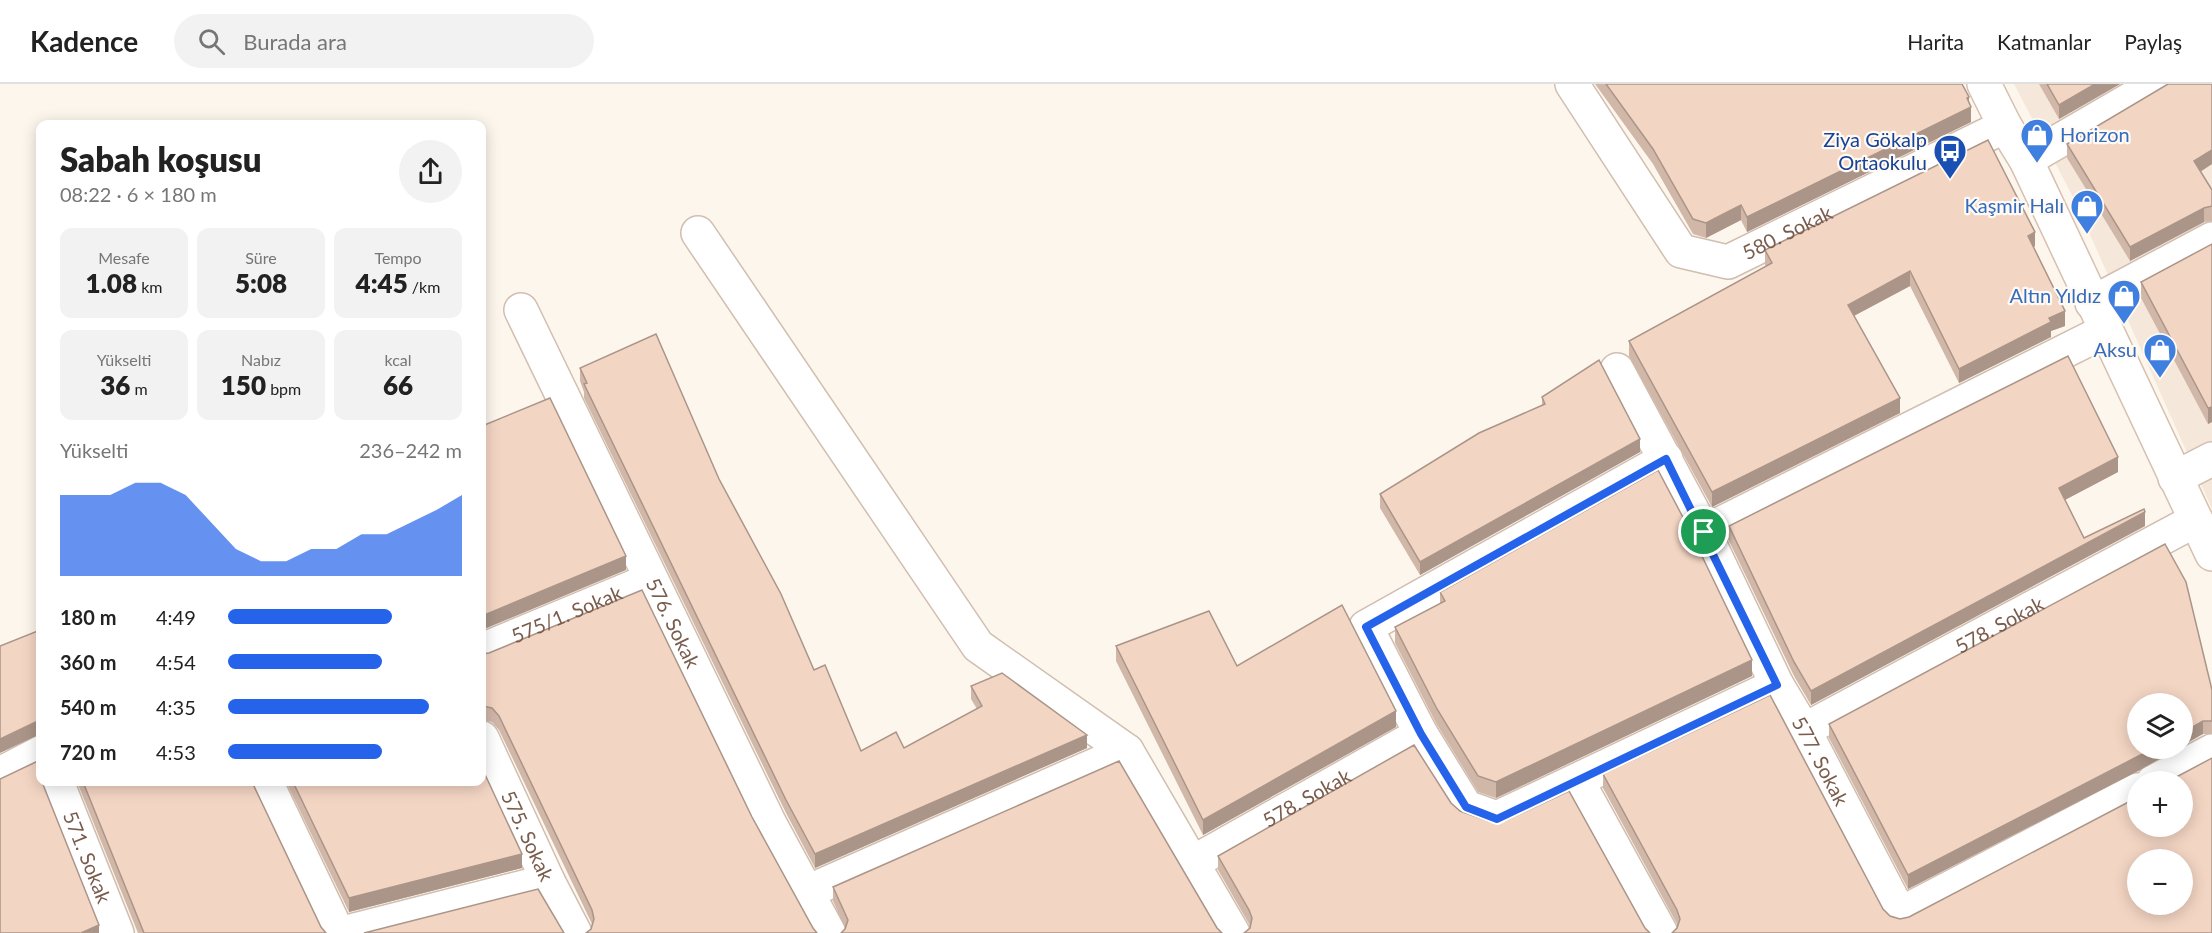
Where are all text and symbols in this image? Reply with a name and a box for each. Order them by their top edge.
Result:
search box [174,14,594,68]
text: Kadence [30,24,138,58]
icon: search [195,25,228,58]
text: Burada ara [243,28,347,55]
text: Harita [1907,29,1964,54]
text: Katmanlar [1997,29,2091,54]
text: Paylaş [2124,29,2182,54]
shop icon: Horizon [2019,117,2055,164]
place label: Horizon [2060,122,2130,146]
place label: Ziya Gökalp Ortaokulu [1823,127,1927,174]
bus stop icon: Ziya Gökalp Ortaokulu [1932,133,1968,180]
text: Sabah koşusu [60,139,261,179]
button: share [399,140,462,203]
text: 08:22 · 6 × 180 m [60,182,217,206]
shop icon: Kaşmir Halı [2069,188,2105,235]
place label: Kaşmir Halı [1965,193,2064,217]
street label: 580. Sokak [1738,199,1837,264]
text: Mesafe [98,248,150,267]
text: Süre [245,248,277,267]
text: Tempo [374,248,422,267]
text: 1.08 [86,267,137,299]
text: 5:08 [235,267,287,299]
text: 4:45 [356,267,408,299]
text: km [137,277,162,296]
text: /km [408,277,440,296]
shop icon: Altın Yıldız [2106,278,2142,325]
place label: Altın Yıldız [2010,283,2101,307]
shop icon: Aksu [2142,332,2178,379]
place label: Aksu [2094,337,2137,361]
text: Yükselti [97,350,151,369]
text: Nabız [241,350,281,369]
text: kcal [384,350,412,369]
text: 36 [100,369,130,401]
text: 150 [221,369,266,401]
text: 66 [383,369,413,401]
text: m [130,379,148,398]
text: bpm [266,379,301,398]
text: Yükselti [60,438,128,462]
text: 236–242 m [359,438,462,462]
pin [1678,506,1729,557]
icon: arrive [1687,515,1720,548]
street label: 576. Sokak [642,574,706,672]
street label: 575/1. Sokak [508,580,626,647]
street label: 578. Sokak [1951,590,2048,658]
text: 180 m [60,605,116,629]
text: 4:49 [156,605,196,629]
text: 360 m [60,650,116,674]
text: 4:54 [156,650,196,674]
map controls [2127,693,2193,915]
button: layers [2127,693,2193,759]
text: 540 m [60,695,116,719]
text: 4:35 [156,695,196,719]
street label: 577. Sokak [1788,712,1855,810]
text: 720 m [60,740,116,764]
text: 4:53 [156,740,196,764]
street label: 578. Sokak [1258,763,1355,832]
button: + [2127,771,2193,837]
street label: 575. Sokak [497,787,560,886]
street label: 571. Sokak [59,807,117,907]
button: − [2127,849,2193,915]

